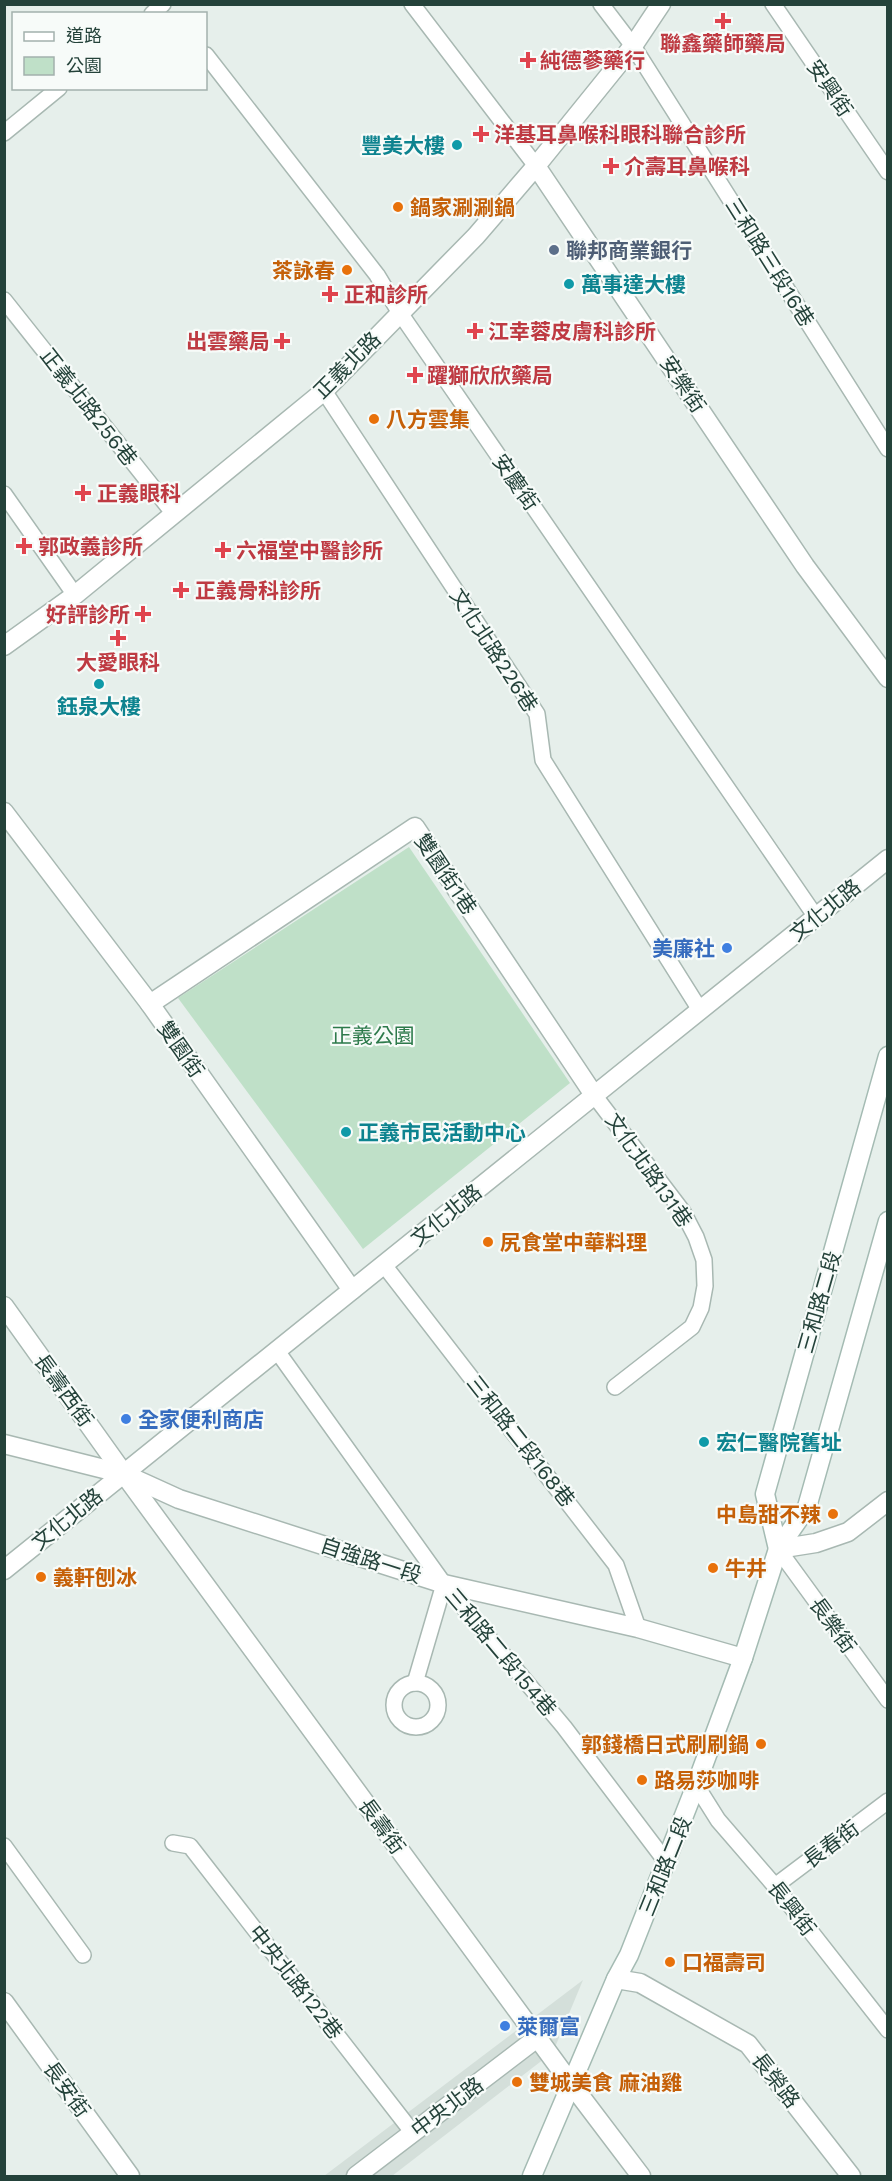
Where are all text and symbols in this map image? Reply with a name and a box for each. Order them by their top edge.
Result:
legend [12,12,207,90]
marker: 聯鑫藥師藥局 [716,14,730,28]
text: 道路 [66,25,102,46]
place label: 聯鑫藥師藥局 [660,31,786,56]
place label: 純德蔘藥行 [540,48,645,73]
marker: 純德蔘藥行 [521,53,535,67]
text: 公園 [66,55,102,76]
street label: 安興街 [802,55,858,121]
place label: 洋基耳鼻喉科眼科聯合診所 [494,122,746,147]
marker: 洋基耳鼻喉科眼科聯合診所 [472,125,490,143]
place label: 豐美大樓 [361,133,445,158]
marker: 豐美大樓 [450,138,464,152]
place label: 介壽耳鼻喉科 [624,154,750,179]
marker: 介壽耳鼻喉科 [602,157,620,175]
street label: 三和路三段16巷 [720,193,820,331]
place label: 鍋家涮涮鍋 [410,195,515,220]
marker: 鍋家涮涮鍋 [391,200,405,214]
place label: 聯邦商業銀行 [566,238,692,263]
marker: 聯邦商業銀行 [547,243,561,257]
place label: 茶詠春 [272,258,335,283]
marker: 茶詠春 [340,263,354,277]
place label: 萬事達大樓 [581,272,686,297]
marker: 萬事達大樓 [562,277,576,291]
place label: 正和診所 [344,282,428,307]
marker: 正和診所 [321,285,339,303]
place label: 江幸蓉皮膚科診所 [488,319,656,344]
marker: 江幸蓉皮膚科診所 [466,322,484,340]
street label: 正義北路 [308,326,386,404]
place label: 出雲藥局 [186,329,270,354]
marker: 出雲藥局 [275,334,289,348]
street label: 正義北路256巷 [35,343,143,471]
street label: 安樂街 [655,351,711,417]
place label: 躍獅欣欣藥局 [427,363,553,388]
marker: 躍獅欣欣藥局 [408,368,422,382]
place label: 八方雲集 [386,407,470,432]
marker: 八方雲集 [367,412,381,426]
street label: 安慶街 [488,449,544,515]
place label: 正義眼科 [97,481,181,506]
marker: 正義眼科 [74,484,92,502]
place label: 郭政義診所 [38,534,143,559]
marker: 郭政義診所 [15,537,33,555]
place label: 六福堂中醫診所 [236,538,383,563]
marker: 六福堂中醫診所 [214,541,232,559]
place label: 正義骨科診所 [195,578,321,603]
marker: 正義骨科診所 [172,581,190,599]
street label: 文化北路226巷 [445,584,543,716]
place label: 好評診所 [46,602,130,627]
marker: 好評診所 [134,605,152,623]
marker: 大愛眼科 [109,629,127,647]
place label: 大愛眼科 [76,650,160,675]
marker: 鈺泉大樓 [92,677,106,691]
place label: 鈺泉大樓 [57,694,141,719]
street label: 雙園街1巷 [410,829,482,919]
street label: 文化北路 [784,874,866,946]
place label: 美廉社 [652,936,715,961]
marker: 美廉社 [720,941,734,955]
street label: 雙園街 [153,1016,209,1082]
park label: 正義公園 [331,1023,415,1048]
street label: 文化北路131巷 [600,1108,698,1232]
place label: 正義市民活動中心 [358,1120,526,1145]
marker: 正義市民活動中心 [339,1125,353,1139]
street label: 文化北路 [405,1179,487,1251]
place label: 尻食堂中華料理 [500,1230,647,1255]
marker: 尻食堂中華料理 [481,1235,495,1249]
street label: 三和路二段 [793,1248,845,1356]
street label: 長壽西街 [29,1349,99,1431]
street label: 三和路二段168巷 [462,1370,580,1512]
place label: 全家便利商店 [138,1407,264,1432]
marker: 全家便利商店 [119,1412,133,1426]
place label: 宏仁醫院舊址 [716,1430,842,1455]
marker: 宏仁醫院舊址 [697,1435,711,1449]
street label: 文化北路 [26,1483,108,1555]
place label: 中島甜不辣 [716,1502,821,1527]
marker: 中島甜不辣 [826,1507,840,1521]
street label: 自強路一段 [317,1532,425,1588]
place label: 牛井 [725,1556,767,1581]
marker: 牛井 [706,1561,720,1575]
place label: 義軒刨冰 [53,1565,137,1590]
marker: 義軒刨冰 [34,1570,48,1584]
street label: 三和路二段154巷 [440,1583,562,1721]
street label: 長樂街 [804,1592,862,1658]
place label: 郭錢橋日式刷刷鍋 [581,1732,749,1757]
marker: 郭錢橋日式刷刷鍋 [754,1737,768,1751]
place label: 路易莎咖啡 [654,1768,759,1793]
marker: 路易莎咖啡 [635,1773,649,1787]
street label: 長壽街 [353,1793,411,1859]
street label: 三和路二段 [634,1813,696,1919]
street label: 長春街 [798,1815,864,1873]
street label: 長興街 [763,1875,821,1941]
street label: 中央北路122巷 [244,1920,348,2044]
place label: 口福壽司 [682,1950,766,1975]
marker: 口福壽司 [663,1955,677,1969]
place label: 萊爾富 [517,2014,580,2039]
marker: 萊爾富 [498,2019,512,2033]
street label: 長榮路 [747,2047,805,2113]
street label: 長安街 [38,2056,96,2122]
place label: 雙城美食 麻油雞 [529,2070,682,2095]
street label: 中央北路 [406,2072,488,2142]
marker: 雙城美食 麻油雞 [510,2075,524,2089]

